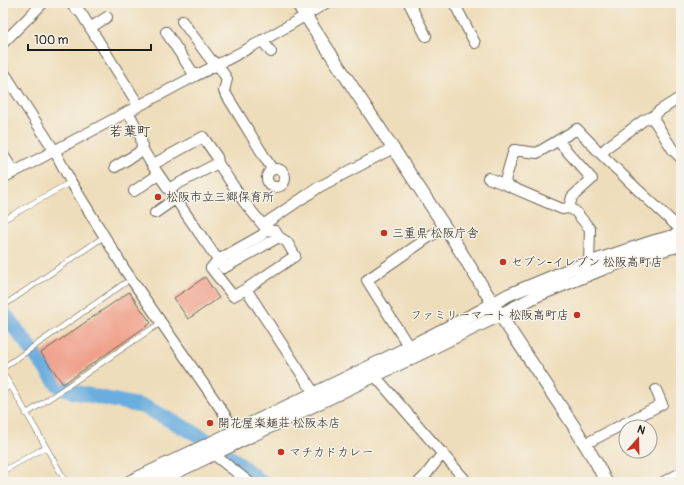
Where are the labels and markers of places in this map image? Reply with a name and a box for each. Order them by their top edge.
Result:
place label: 松阪市立三郷保育所 [166,190,274,205]
marker: 松阪市立三郷保育所 [153,192,163,202]
place label: 三重県 松阪庁舎 [392,226,479,241]
marker: 三重県 松阪庁舎 [379,228,389,238]
place label: セブン-イレブン 松阪高町店 [511,255,663,270]
marker: セブン-イレブン 松阪高町店 [498,257,508,267]
place label: ファミリーマート 松阪高町店 [410,308,569,323]
marker: ファミリーマート 松阪高町店 [572,310,582,320]
place label: 開花屋楽麺荘 松阪本店 [218,416,341,431]
marker: 開花屋楽麺荘 松阪本店 [205,418,215,428]
place label: マチカドカレー [289,445,373,460]
marker: マチカドカレー [276,447,286,457]

